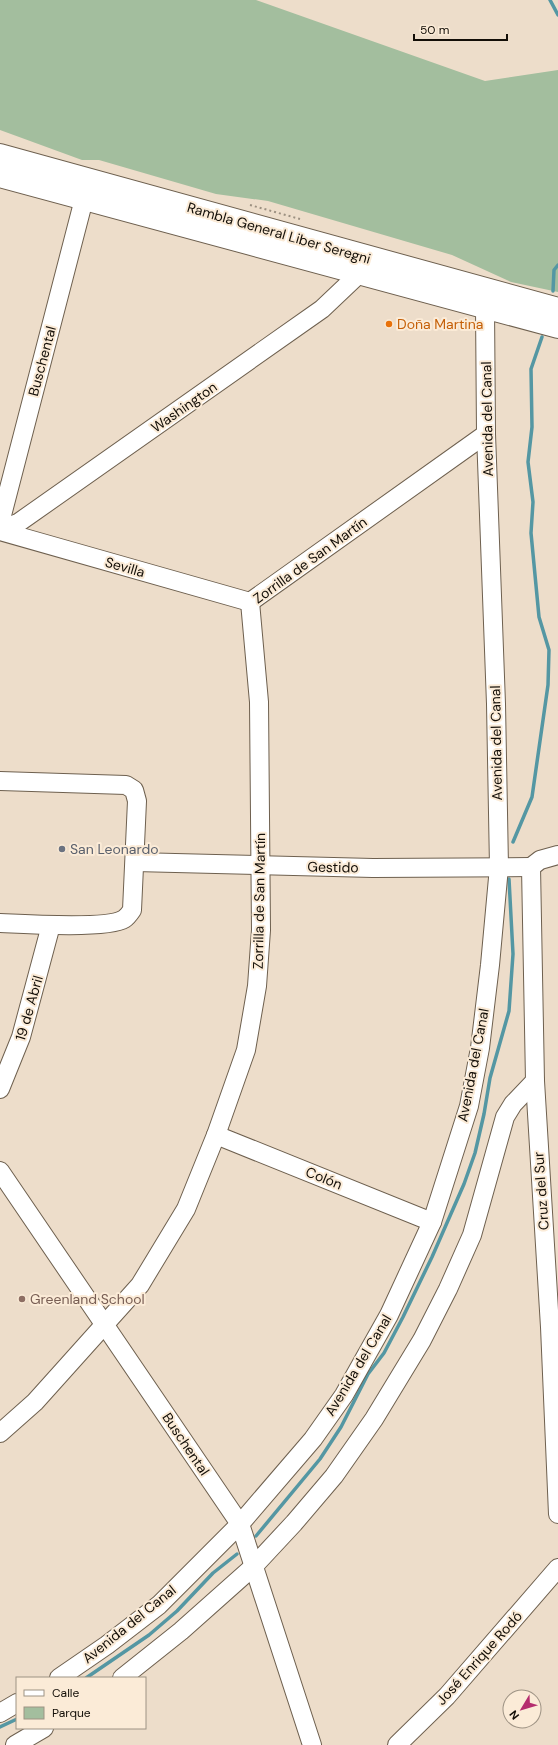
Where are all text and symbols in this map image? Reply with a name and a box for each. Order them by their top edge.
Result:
scale bar [414,16,507,42]
text: 50 m [420,22,449,38]
street label: Rambla General Liber Seregni [185,198,373,268]
place label: Doña Martina [397,315,483,333]
marker: Doña Martina [384,319,394,329]
street label: Buschental [24,324,60,398]
street label: Avenida del Canal [477,361,497,477]
street label: Washington [148,378,220,436]
street label: Zorrilla de San Martín [250,513,370,607]
street label: Sevilla [103,553,147,581]
street label: Avenida del Canal [486,685,506,801]
street label: Zorrilla de San Martín [249,833,269,969]
place label: San Leonardo [70,840,158,858]
marker: San Leonardo [57,844,67,854]
street label: Gestido [307,858,359,876]
street label: 19 de Abril [11,973,47,1043]
street label: Avenida del Canal [453,1007,493,1123]
street label: Cruz del Sur [529,1151,553,1231]
street label: Colón [303,1163,345,1193]
place label: Greenland School [30,1290,145,1308]
marker: Greenland School [17,1294,27,1304]
street label: Avenida del Canal [321,1311,395,1419]
street label: Buschental [158,1409,214,1479]
street label: Avenida del Canal [79,1581,179,1667]
street label: José Enrique Rodó [432,1607,526,1709]
legend [16,1677,146,1729]
text: Calle [52,1685,79,1701]
north arrow [502,1689,542,1729]
text: Parque [52,1705,91,1721]
text: N [506,1708,522,1723]

